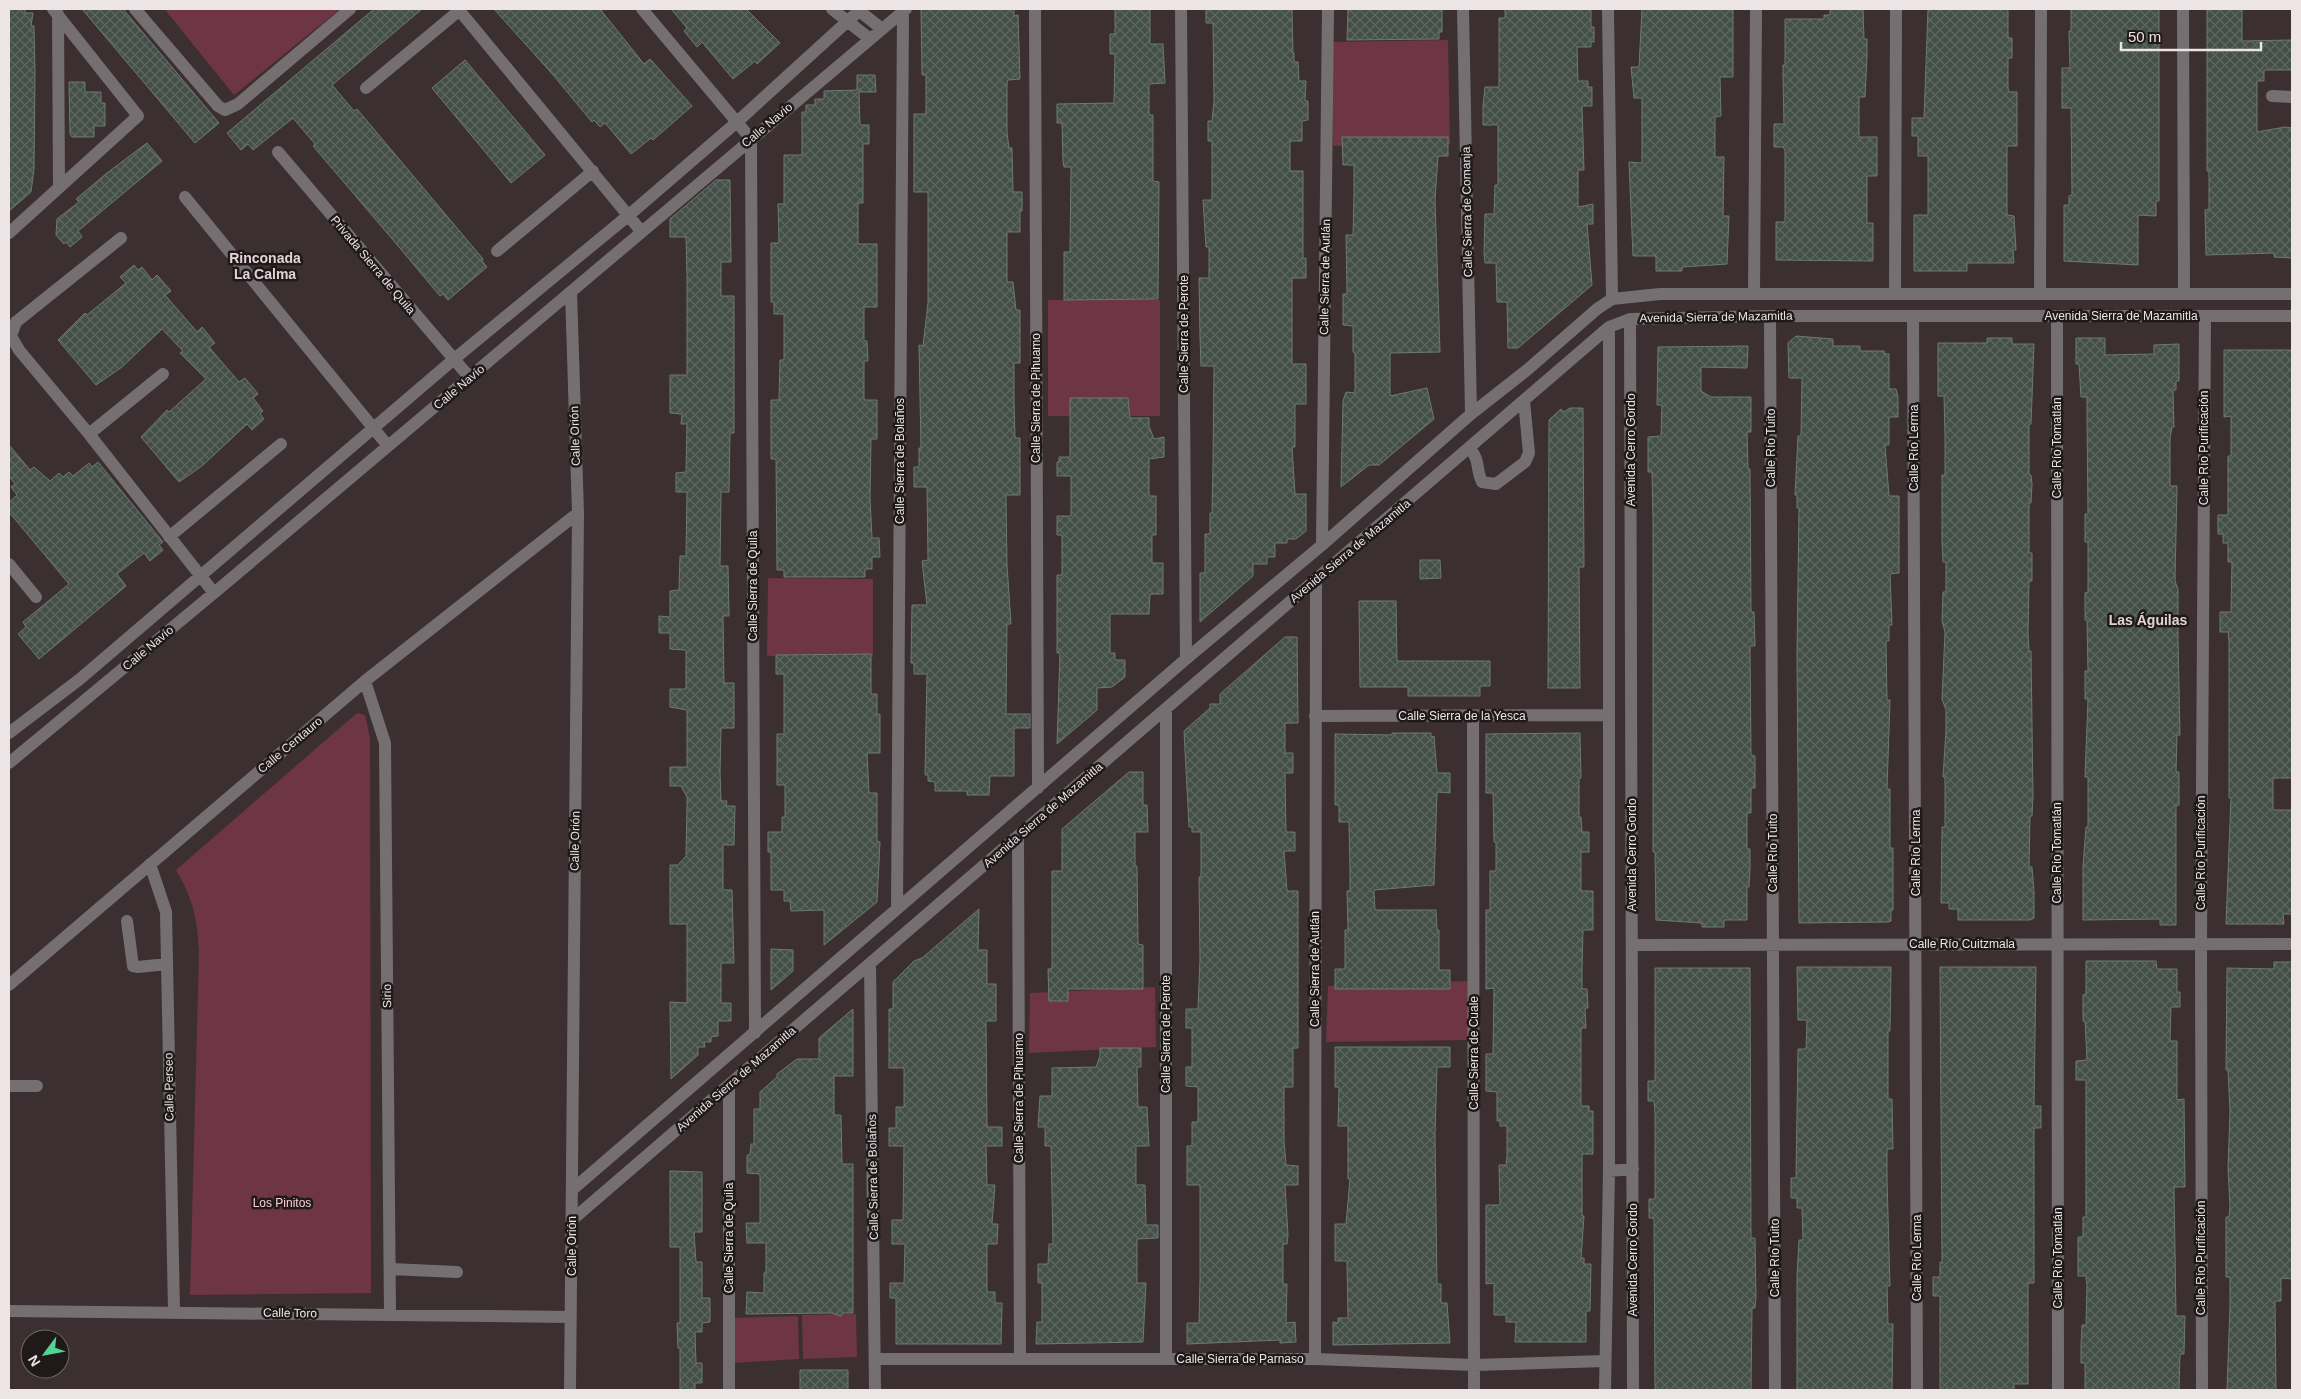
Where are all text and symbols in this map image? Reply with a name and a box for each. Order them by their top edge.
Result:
scale bar [2121,20,2261,52]
text: 50 m [2128,28,2161,45]
street label: Calle Navío [739,99,796,150]
street label: Calle Sierra de Comanja [1459,146,1475,277]
street label: Privada Sierra de Quila [328,213,418,317]
street label: Calle Sierra de Autlán [1317,219,1333,335]
district label: Rinconada La Calma [229,250,301,282]
street label: Calle Sierra de Perote [1177,275,1191,393]
street label: Avenida Sierra de Mazamitla [1639,309,1793,325]
street label: Avenida Sierra de Mazamitla [2044,309,2198,323]
street label: Calle Sierra de Pihuamo [1029,333,1043,463]
street label: Calle Navío [431,361,488,412]
street label: Calle Río Purificación [2197,391,2211,505]
street label: Avenida Cerro Gordo [1624,393,1638,507]
street label: Calle Río Tomatlán [2050,397,2064,499]
street label: Calle Sierra de Bolaños [893,398,907,524]
street label: Calle Río Lerma [1907,404,1921,491]
street label: Calle Orión [567,406,583,466]
street label: Calle Río Tuito [1764,408,1778,487]
street label: Avenida Sierra de Mazamitla [1287,496,1413,606]
street label: Calle Sierra de Quila [746,530,760,641]
district label: Las Águilas [2109,612,2187,628]
street label: Calle Navío [120,622,177,673]
street label: Calle Sierra de la Yesca [1398,709,1526,723]
street label: Calle Centauro [255,714,325,776]
street label: Avenida Sierra de Mazamitla [981,759,1106,871]
street label: Calle Río Purificación [2194,796,2208,910]
street label: Avenida Cerro Gordo [1625,798,1639,912]
street label: Calle Río Tomatlán [2050,802,2064,904]
street label: Calle Río Lerma [1909,809,1923,896]
street label: Calle Orión [567,811,583,871]
street label: Calle Río Tuito [1766,813,1780,892]
street label: Calle Sierra de Autlán [1308,911,1322,1027]
street label: Calle Río Cuitzmala [1909,937,2015,951]
street label: Calle Sierra de Perote [1159,975,1173,1093]
street label: Sirio [380,984,394,1008]
street label: Calle Sierra de Cuale [1467,996,1481,1110]
street label: Avenida Sierra de Mazamitla [674,1023,799,1135]
street label: Calle Sierra de Pihuamo [1012,1033,1026,1163]
street label: Calle Perseo [161,1052,177,1121]
street label: Calle Sierra de Bolaños [865,1114,881,1240]
street label: Calle Sierra de Quila [722,1182,736,1293]
park label: Los Pinitos [253,1196,311,1210]
street label: Calle Río Purificación [2194,1201,2208,1315]
street label: Avenida Cerro Gordo [1626,1203,1640,1317]
street label: Calle Río Tomatlán [2051,1207,2065,1309]
street label: Calle Río Lerma [1910,1214,1924,1301]
street label: Calle Orión [565,1216,579,1276]
street label: Calle Río Tuito [1768,1218,1782,1297]
street label: Calle Toro [263,1306,317,1320]
north arrow [20,1329,70,1379]
text: N [25,1352,43,1369]
street label: Calle Sierra de Parnaso [1176,1352,1304,1366]

